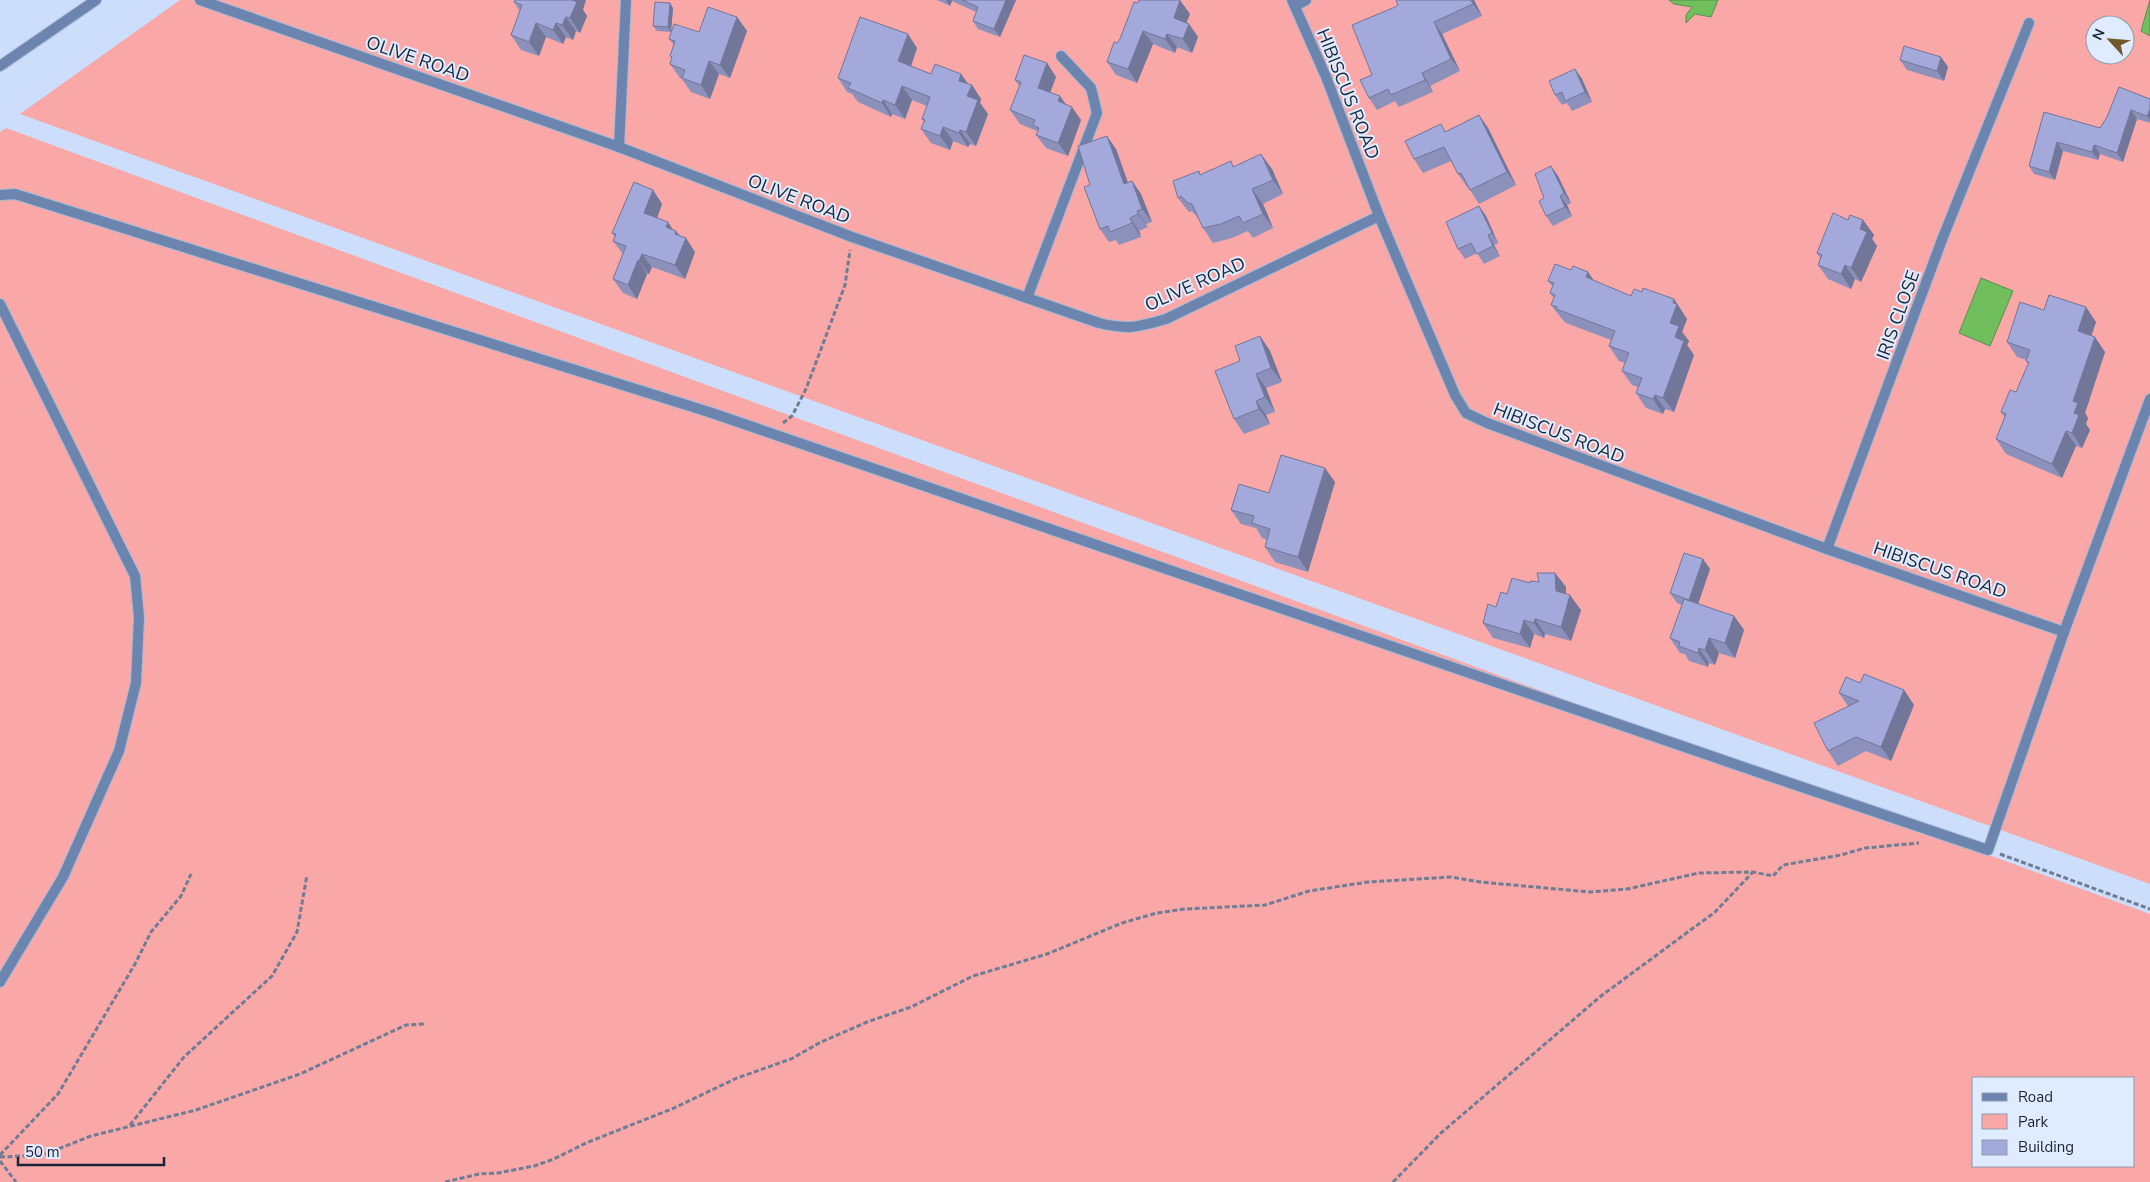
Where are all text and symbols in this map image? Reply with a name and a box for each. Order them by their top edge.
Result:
north arrow [2085,15,2135,65]
street label: HIBISCUS ROAD [1311,25,1385,163]
text: N [2088,26,2110,43]
street label: OLIVE ROAD [363,30,473,88]
street label: OLIVE ROAD [744,168,854,230]
street label: OLIVE ROAD [1141,251,1249,317]
street label: IRIS CLOSE [1871,267,1925,363]
street label: HIBISCUS ROAD [1490,397,1628,469]
street label: HIBISCUS ROAD [1870,536,2010,604]
legend [1972,1077,2135,1167]
text: Road [2018,1087,2053,1107]
text: Park [2018,1112,2048,1132]
scale bar [18,1134,164,1166]
text: Building [2018,1137,2074,1157]
text: 50 m [25,1142,60,1162]

